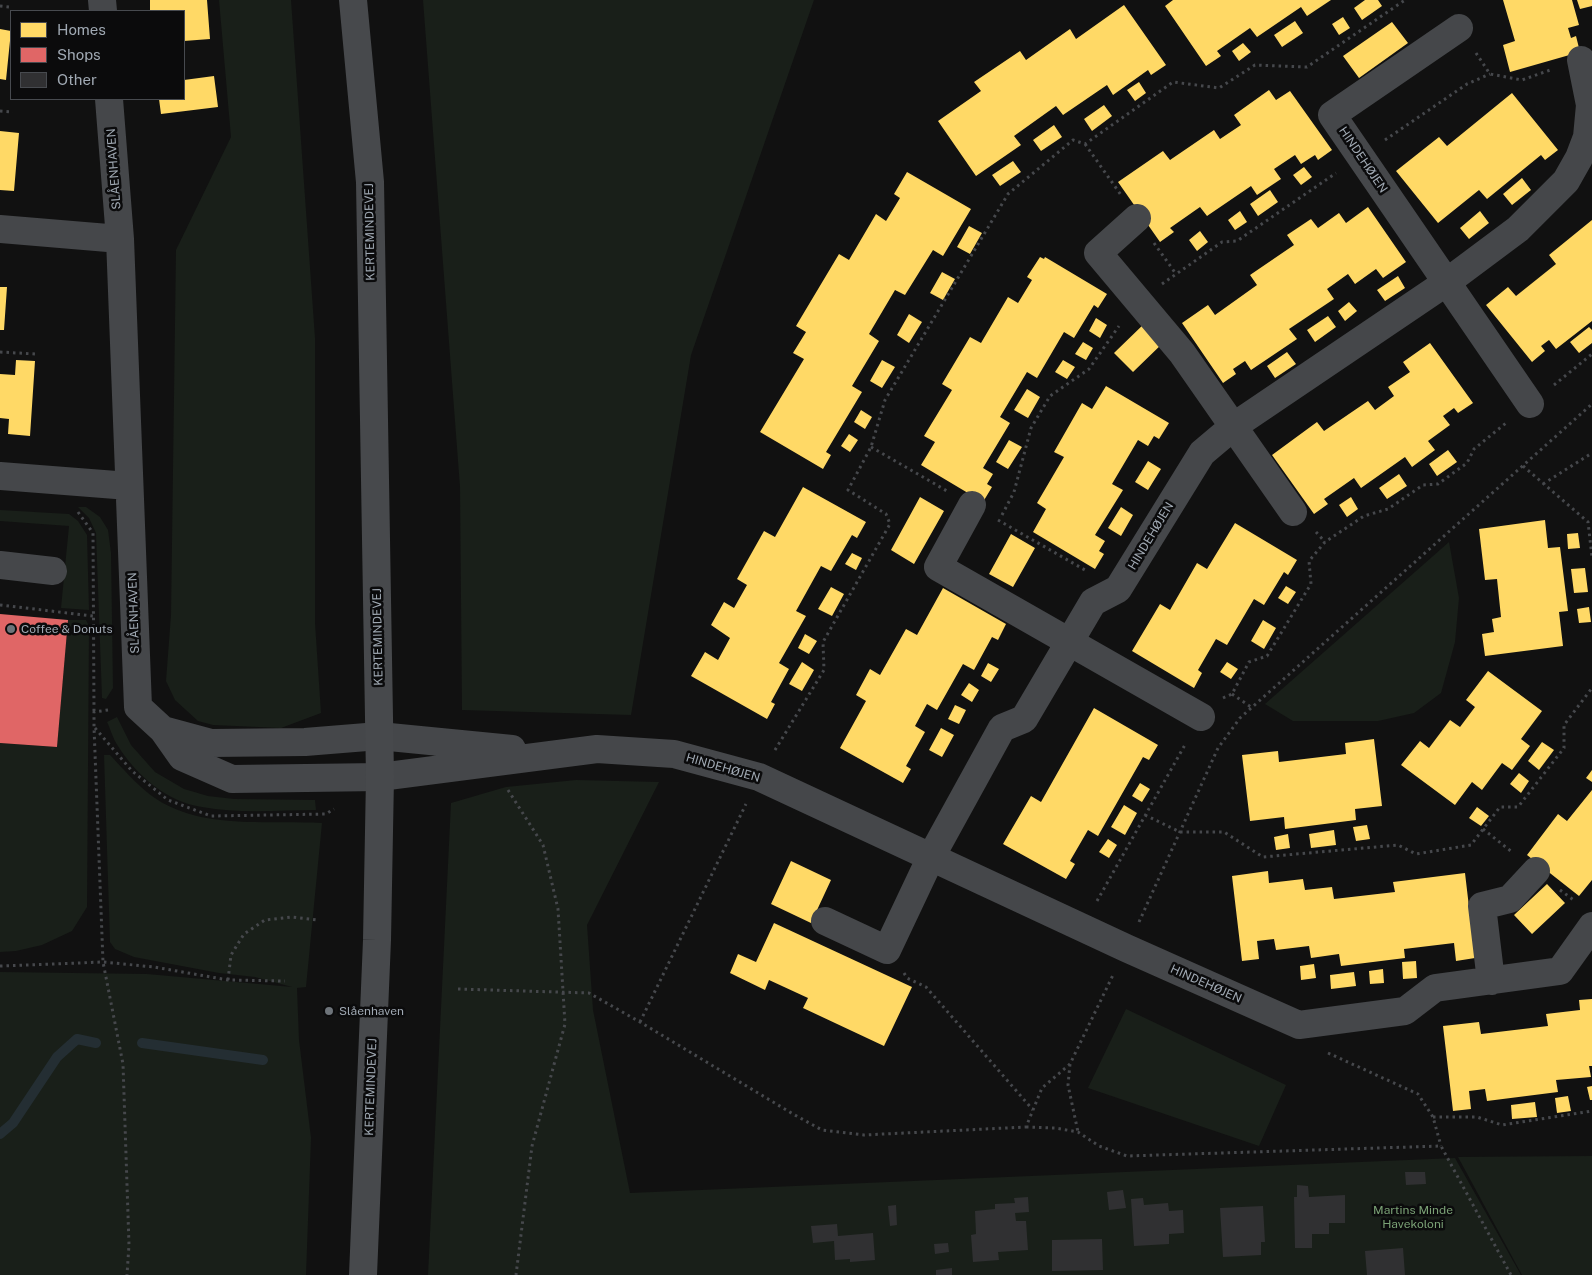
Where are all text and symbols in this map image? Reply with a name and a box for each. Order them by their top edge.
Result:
legend [10,10,185,100]
text: Homes [57,21,106,38]
text: Shops [57,46,101,63]
text: Other [57,71,97,88]
street label: HINDEHØJEN [1336,124,1390,196]
street label: SLÅENHAVEN [104,128,124,210]
street label: KERTEMINDEVEJ [362,183,378,281]
street label: HINDEHØJEN [1125,500,1177,572]
street label: SLÅENHAVEN [125,572,143,654]
street label: KERTEMINDEVEJ [370,588,386,686]
place label: Coffee & Donuts [21,622,113,636]
marker: Coffee & Donuts [5,623,17,635]
street label: HINDEHØJEN [684,751,762,785]
street label: HINDEHØJEN [1168,962,1244,1006]
place label: Slåenhaven [339,1004,404,1018]
marker: Slåenhaven [323,1005,335,1017]
street label: KERTEMINDEVEJ [362,1038,380,1136]
park label: Martins Minde Havekoloni [1373,1203,1453,1231]

